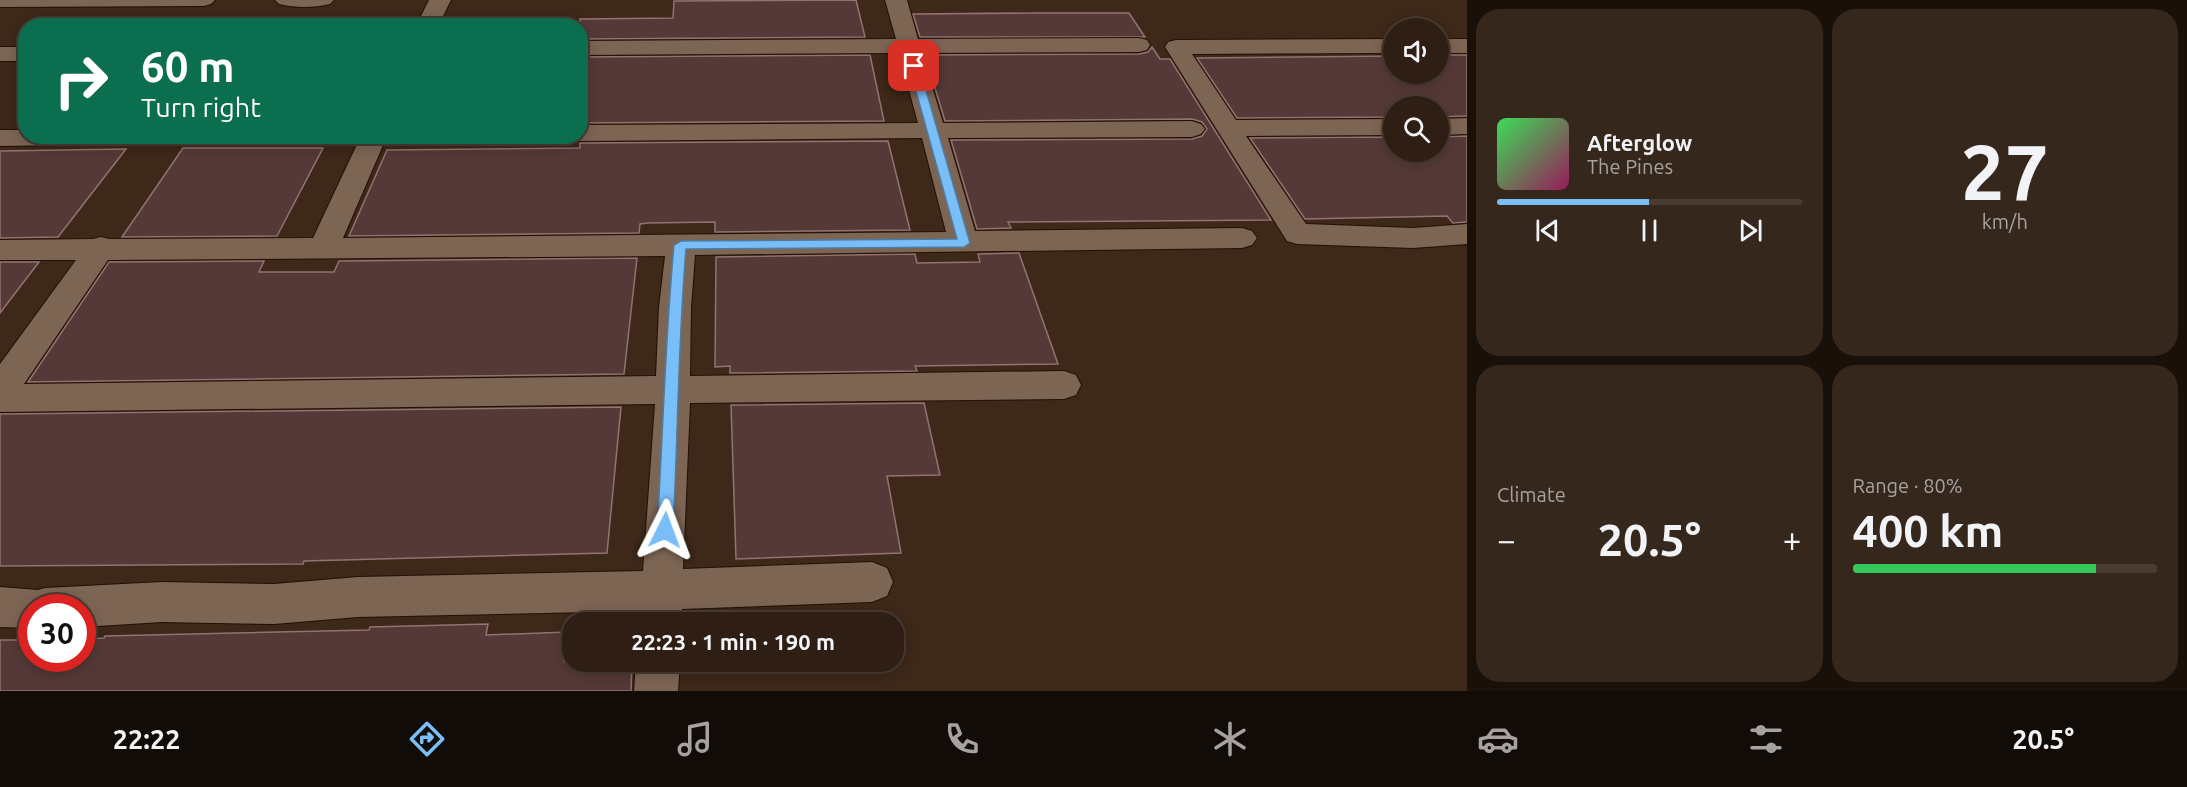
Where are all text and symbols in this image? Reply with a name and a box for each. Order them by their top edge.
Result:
map controls [1383,18,1449,162]
button: sound [1383,18,1449,84]
pin [888,40,939,91]
icon: right [42,42,120,120]
text: 60 m [141,43,235,90]
icon: arrive [897,49,930,82]
text: Turn right [141,92,261,122]
button: search [1383,96,1449,162]
text: 27 [1961,127,2049,215]
text: Afterglow [1587,130,1692,155]
text: The Pines [1587,155,1673,178]
text: km/h [1982,210,2028,233]
icon: previous [1531,214,1564,247]
icon: pause [1633,214,1666,247]
icon: next [1734,214,1767,247]
text: Range · 80% [1853,474,1963,497]
text: Climate [1497,483,1566,506]
position arrow [633,498,697,562]
text: 400 km [1853,505,2003,556]
text: 20.5° [1598,514,1701,565]
text: − [1497,521,1516,558]
text: + [1783,521,1801,558]
speed limit sign: 30 [18,594,96,672]
text: 22:23 · 1 min · 190 m [631,629,835,654]
icon: directions [406,718,448,760]
icon: music [674,718,716,760]
icon: phone [941,718,983,760]
icon: climate [1209,718,1251,760]
icon: car [1477,718,1519,760]
icon: filters [1745,718,1787,760]
text: 22:22 [113,724,180,754]
text: 20.5° [2012,724,2074,754]

